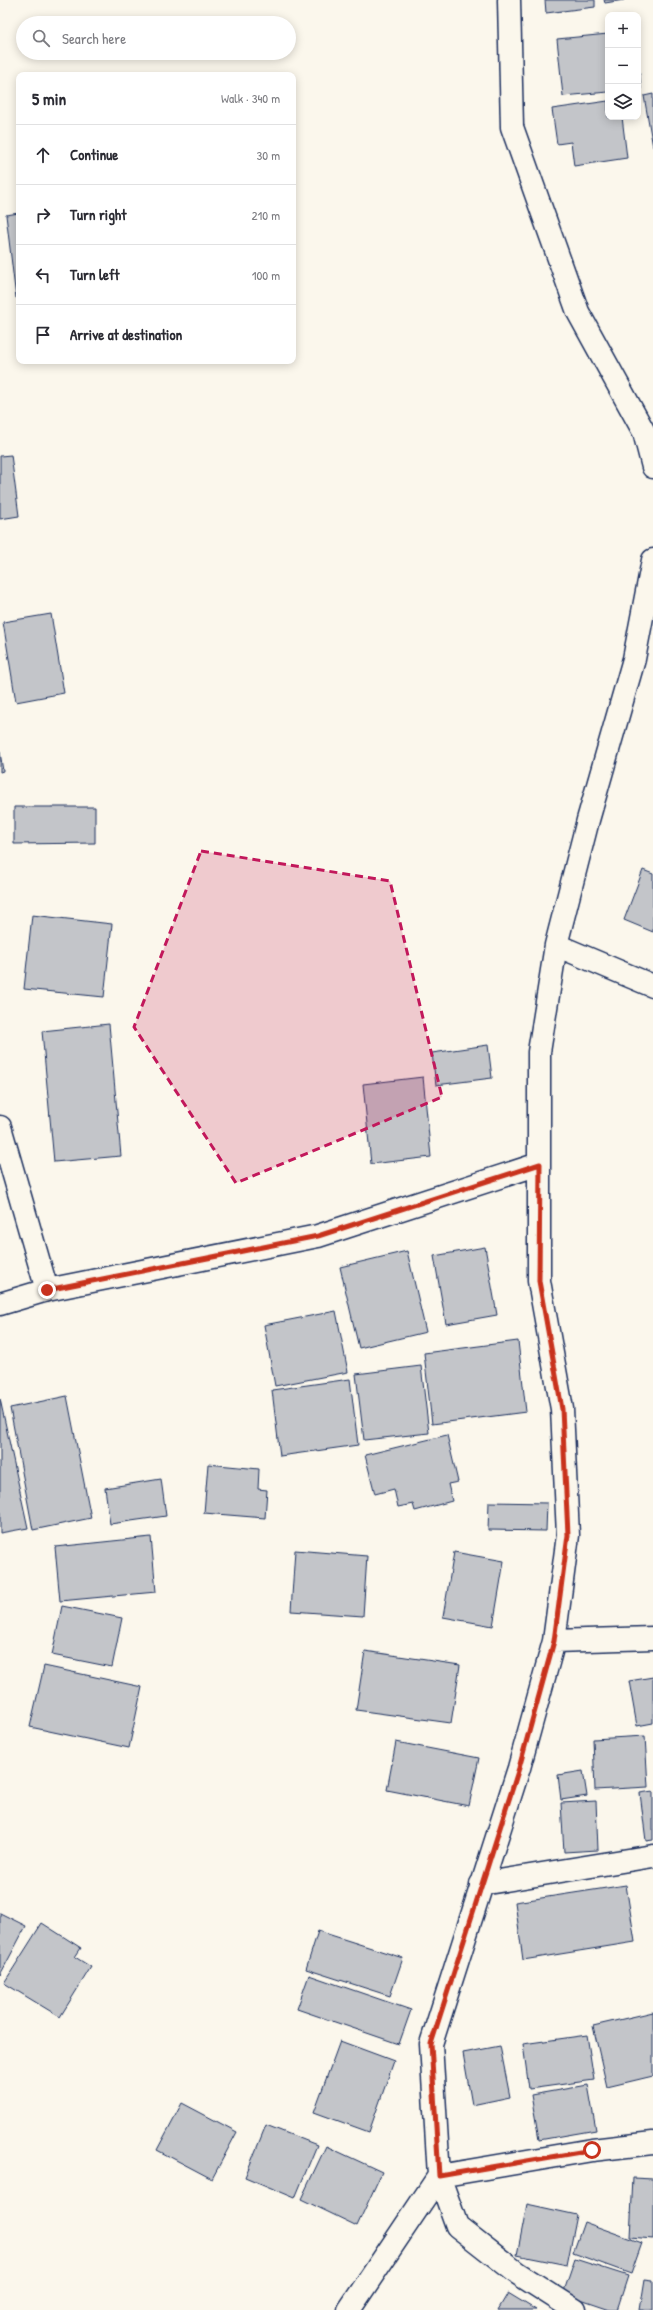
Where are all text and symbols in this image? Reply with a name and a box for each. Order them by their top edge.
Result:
map controls [605,12,641,120]
button: + [605,12,641,48]
search box [16,16,296,60]
icon: search [30,27,52,49]
text: Search here [62,28,126,49]
button: − [605,48,641,84]
button: layers [605,84,641,120]
text: 5 min [32,87,66,110]
text: Walk · 340 m [221,89,280,107]
icon: ahead [32,144,54,166]
text: Continue [70,144,118,165]
text: 30 m [257,146,280,164]
icon: right [32,204,54,226]
text: Turn right [70,204,126,225]
text: 210 m [252,206,280,224]
icon: left [32,264,54,286]
text: Turn left [70,264,120,285]
text: 100 m [252,266,280,284]
icon: arrive [32,324,54,346]
text: Arrive at destination [70,324,182,345]
route end [38,1281,56,1299]
route start [583,2141,601,2159]

